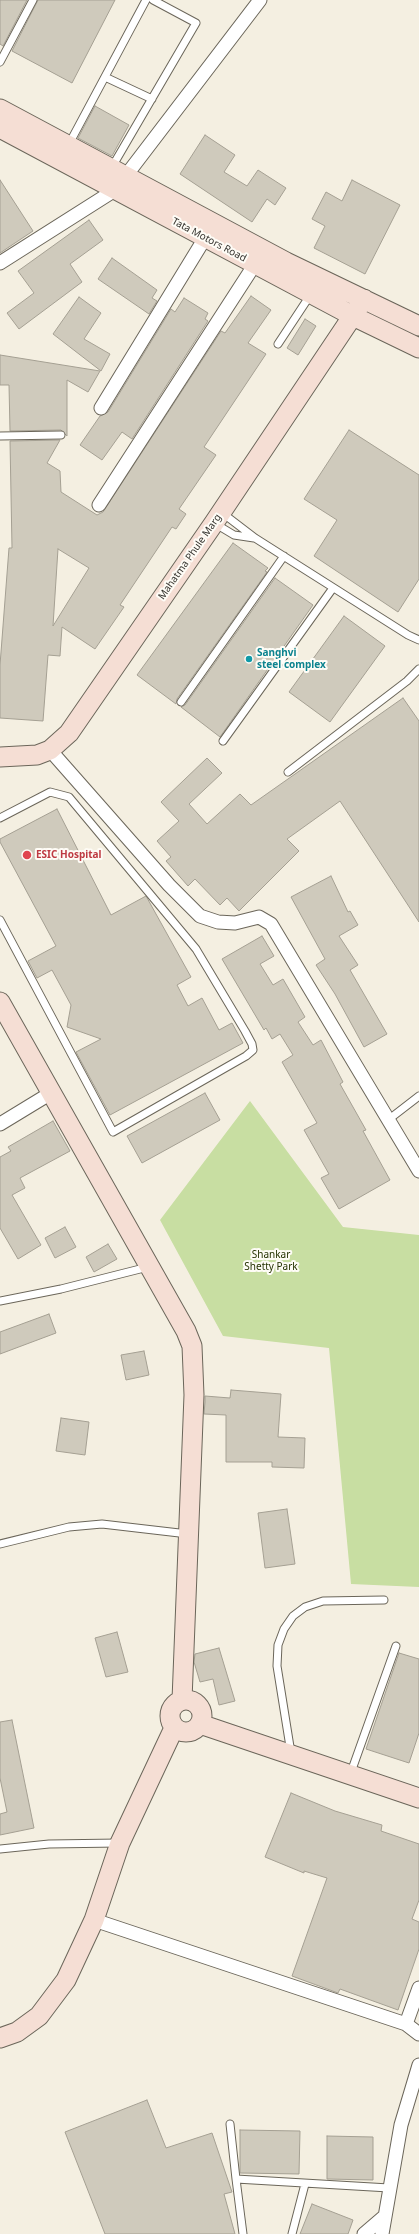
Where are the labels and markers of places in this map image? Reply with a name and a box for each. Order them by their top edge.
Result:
place label: Sanghvi steel complex [257,647,326,670]
marker: Sanghvi steel complex [244,654,254,664]
marker: ESIC Hospital [21,849,33,861]
place label: ESIC Hospital [36,849,102,861]

